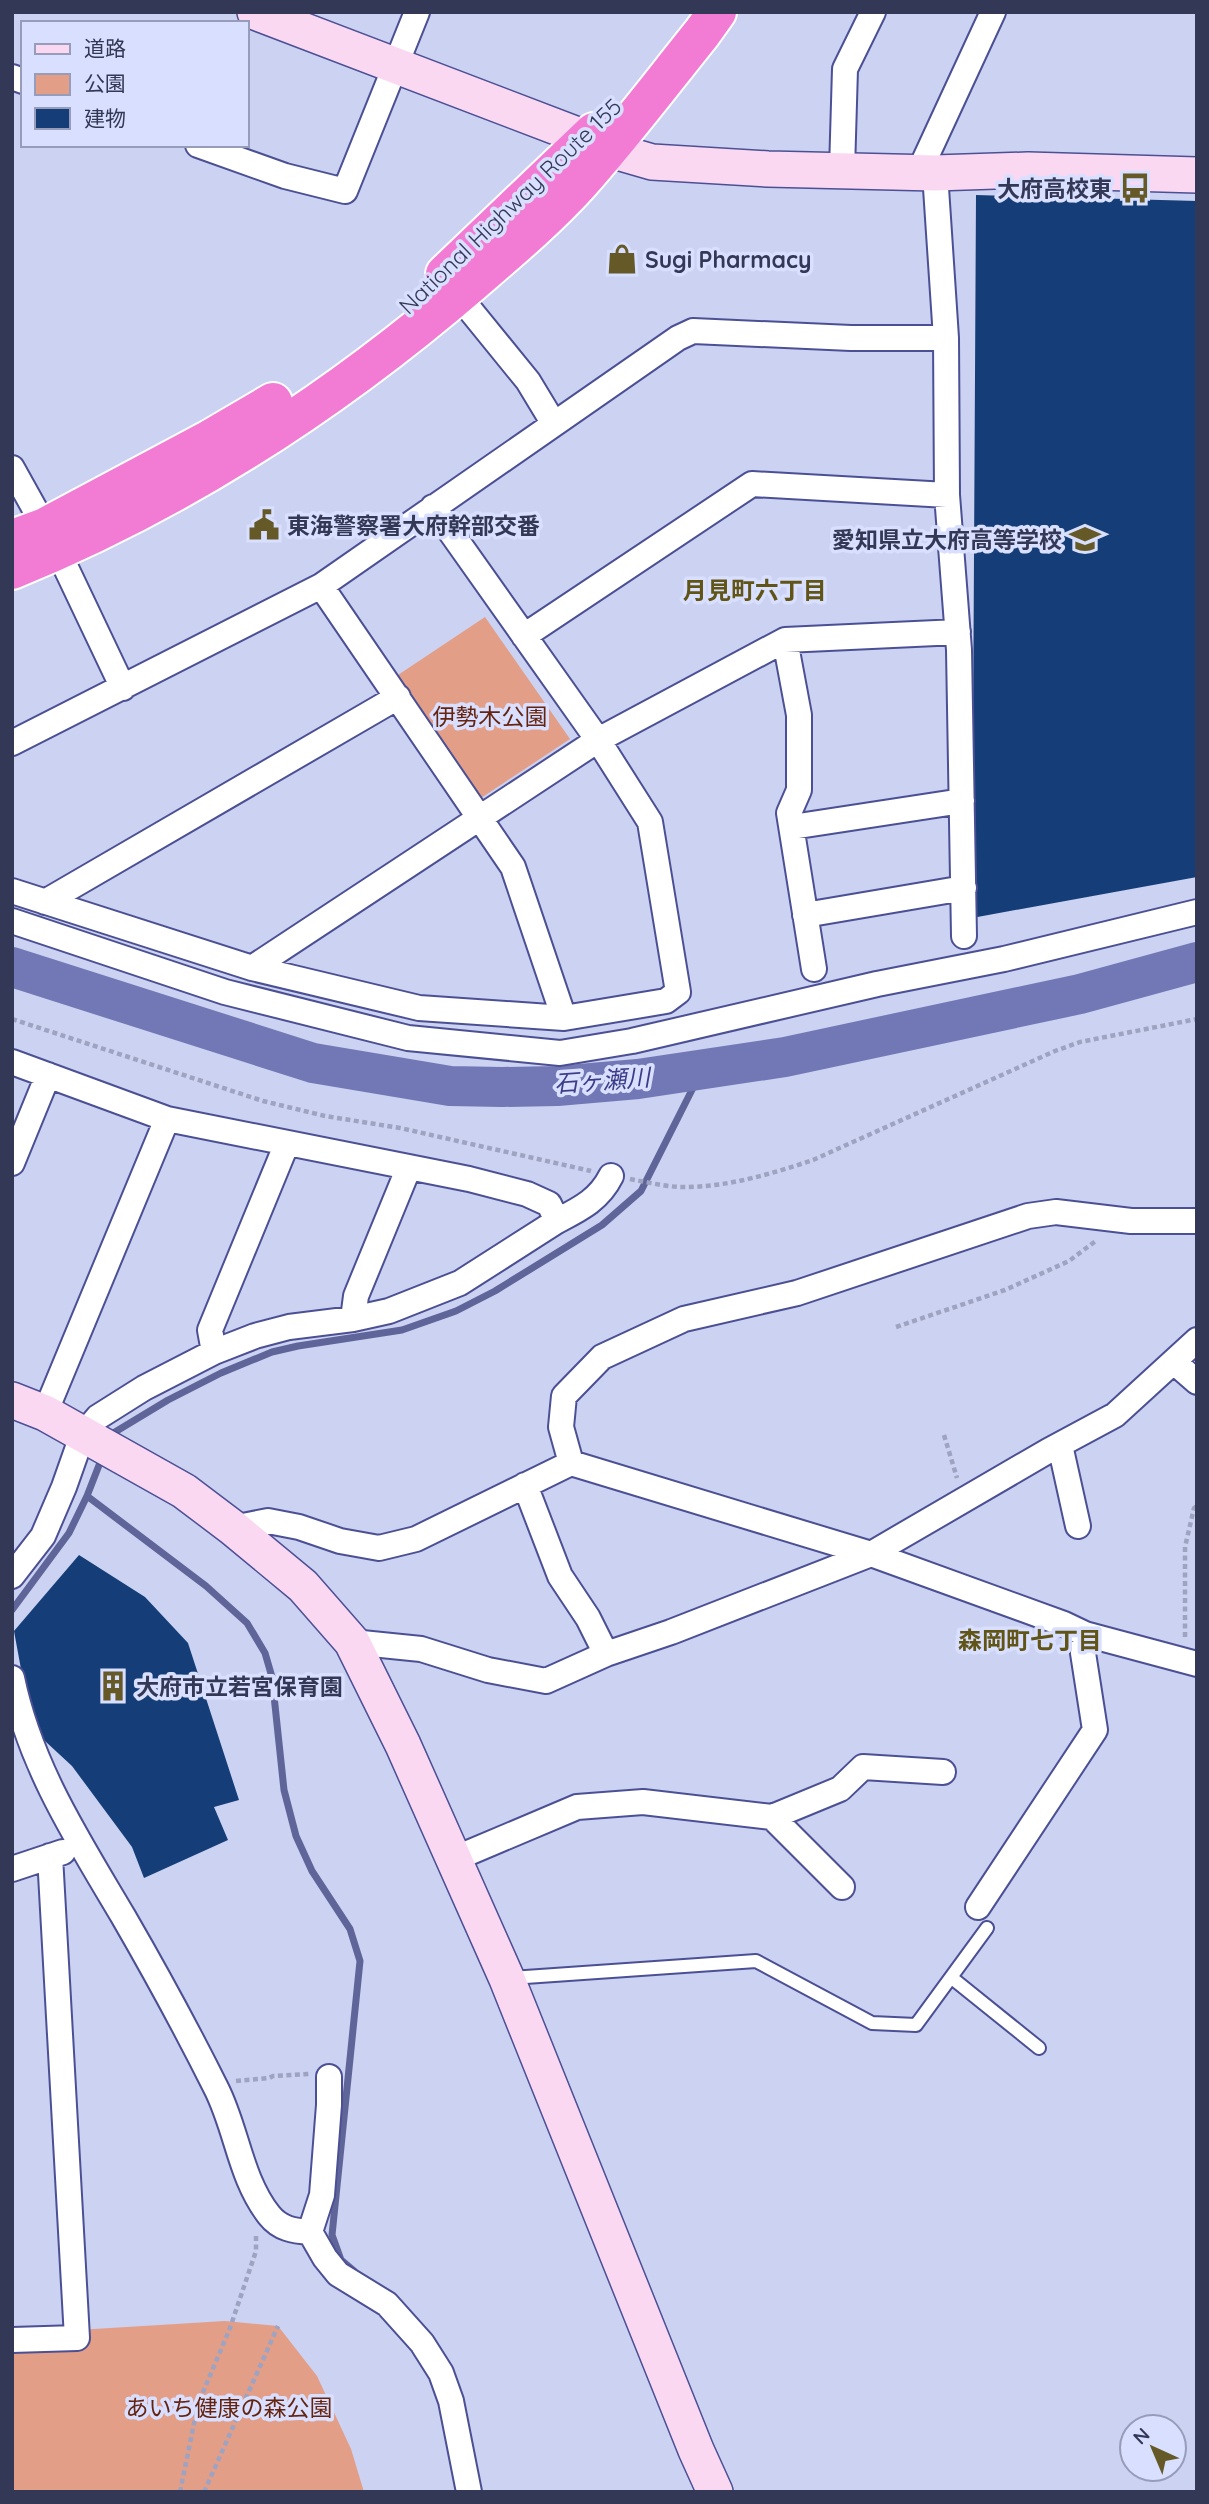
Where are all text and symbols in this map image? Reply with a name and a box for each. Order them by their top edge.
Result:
legend [21,21,248,147]
text: 道路 [84,35,126,61]
text: 公園 [84,70,126,96]
street label: National Highway Route 155 [393,92,627,320]
text: 建物 [84,105,126,131]
bus stop icon: 大府高校東 [1118,171,1152,205]
place label: 大府高校東 [997,174,1112,203]
shop icon: Sugi Pharmacy [605,242,639,276]
place label: Sugi Pharmacy [645,245,811,274]
public building icon: 東海警察署大府幹部交番 [247,508,281,542]
place label: 東海警察署大府幹部交番 [287,511,540,540]
school or university icon: 愛知県立大府高等学校 [1068,522,1102,556]
place label: 愛知県立大府高等学校 [832,525,1062,554]
district label: 月見町六丁目 [683,575,827,605]
park label: 伊勢木公園 [433,702,548,731]
water label: 石ヶ瀬川 [553,1061,654,1098]
district label: 森岡町七丁目 [958,1625,1102,1655]
building icon: 大府市立若宮保育園 [96,1669,130,1703]
place label: 大府市立若宮保育園 [136,1672,343,1701]
park label: あいち健康の森公園 [126,2393,333,2422]
north arrow [1118,2413,1188,2483]
text: N [1128,2422,1155,2449]

